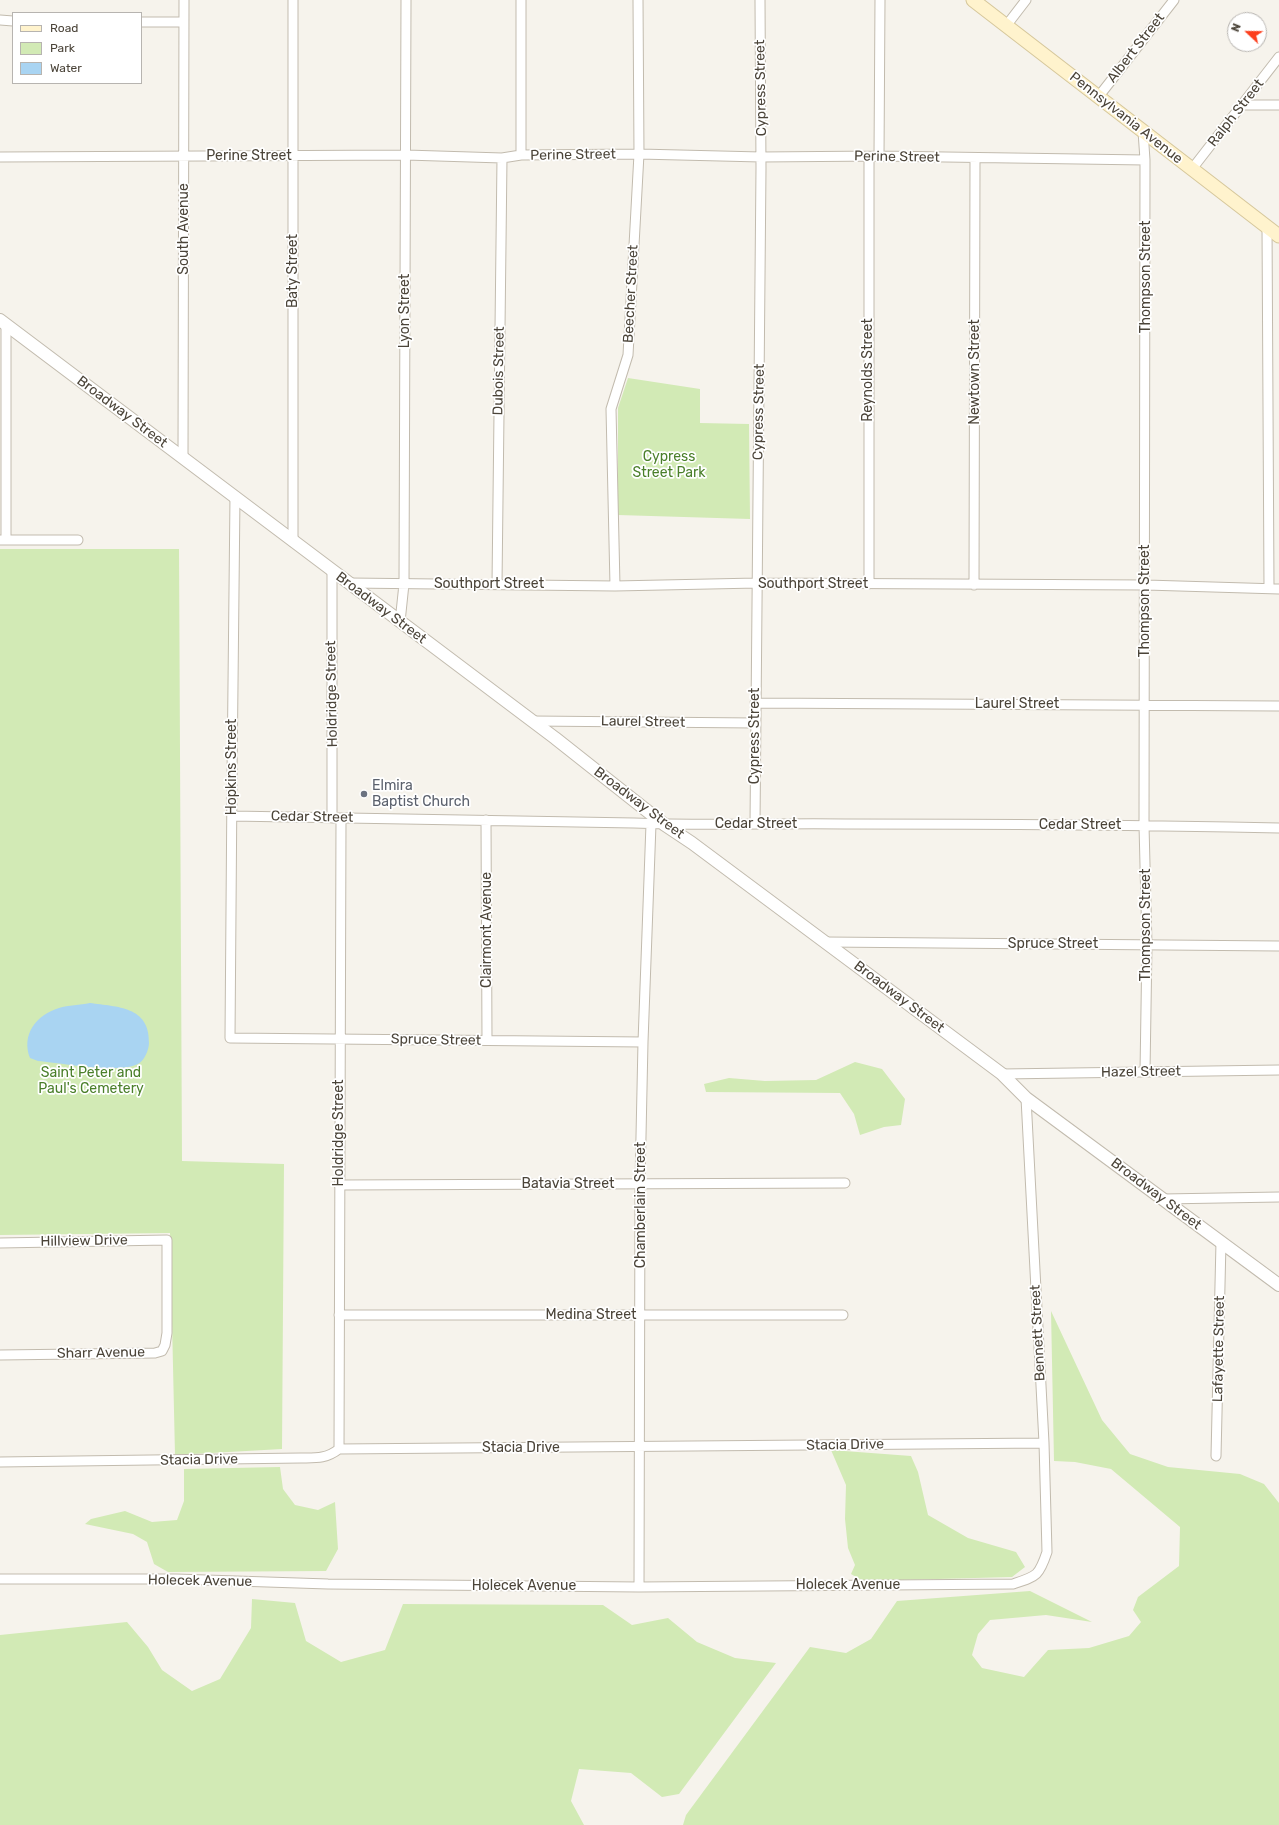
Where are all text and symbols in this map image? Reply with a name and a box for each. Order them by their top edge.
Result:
street label: Albert Street [1104,10,1168,86]
legend [12,12,142,84]
north arrow [1227,12,1267,52]
text: Road [50,21,78,35]
text: N [1229,22,1244,34]
street label: Cypress Street [752,40,770,136]
text: Park [50,41,75,55]
text: Water [50,61,82,75]
street label: Pennsylvania Avenue [1066,69,1186,167]
street label: Ralph Street [1204,76,1268,150]
street label: Perine Street [530,146,616,164]
street label: Perine Street [206,148,292,164]
street label: Perine Street [854,148,940,166]
street label: South Avenue [176,183,192,275]
street label: Thompson Street [1138,221,1154,333]
street label: Baty Street [285,234,301,308]
street label: Beecher Street [620,244,642,344]
street label: Lyon Street [397,274,413,348]
street label: Reynolds Street [860,318,876,422]
street label: Newtown Street [967,319,983,425]
street label: Dubois Street [490,326,508,416]
street label: Cypress Street [750,364,768,460]
street label: Broadway Street [73,373,171,451]
park label: Cypress Street Park [632,449,706,482]
street label: Thompson Street [1137,545,1153,657]
street label: Broadway Street [332,569,430,647]
street label: Southport Street [434,576,544,592]
street label: Southport Street [758,576,868,592]
street label: Holdridge Street [323,640,341,748]
street label: Cypress Street [747,688,763,784]
street label: Laurel Street [975,696,1059,712]
street label: Laurel Street [601,713,685,731]
street label: Hopkins Street [224,719,240,815]
street label: Broadway Street [590,764,688,842]
place label: Elmira Baptist Church [372,778,470,810]
marker: Elmira Baptist Church [359,789,369,799]
street label: Cedar Street [271,808,353,826]
street label: Cedar Street [715,816,797,832]
street label: Cedar Street [1039,817,1121,833]
street label: Thompson Street [1138,869,1154,981]
street label: Clairmont Avenue [479,872,495,988]
street label: Spruce Street [1008,936,1098,952]
street label: Broadway Street [850,958,948,1036]
street label: Spruce Street [391,1031,481,1049]
street label: Hazel Street [1101,1063,1181,1081]
park label: Saint Peter and Paul's Cemetery [38,1065,144,1098]
street label: Holdridge Street [331,1080,347,1186]
street label: Chamberlain Street [633,1142,649,1268]
street label: Broadway Street [1107,1155,1205,1233]
street label: Batavia Street [522,1176,614,1192]
street label: Hillview Drive [40,1232,128,1250]
street label: Bennett Street [1027,1284,1049,1382]
street label: Lafayette Street [1210,1296,1228,1402]
street label: Medina Street [546,1307,636,1323]
street label: Sharr Avenue [57,1344,145,1362]
street label: Stacia Drive [806,1436,884,1454]
street label: Stacia Drive [482,1440,560,1456]
street label: Stacia Drive [160,1451,238,1469]
street label: Holecek Avenue [148,1572,252,1590]
street label: Holecek Avenue [796,1577,900,1593]
street label: Holecek Avenue [472,1578,576,1594]

